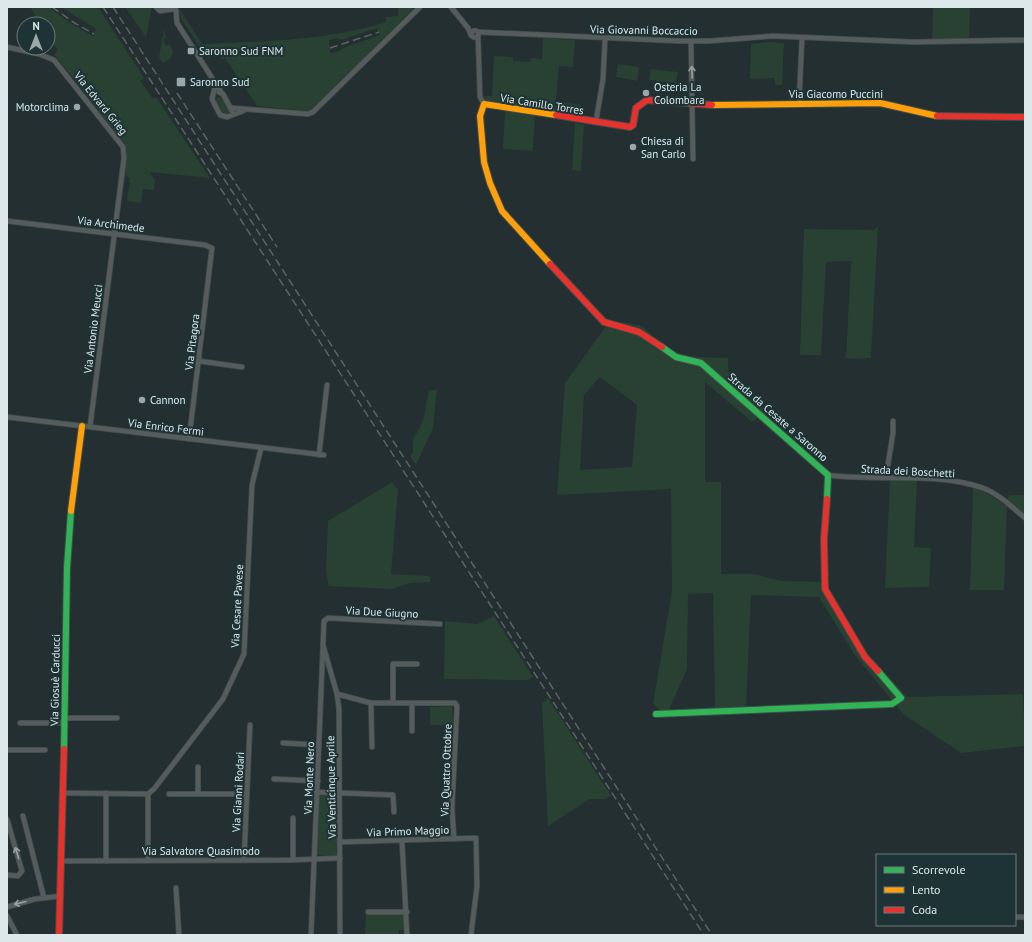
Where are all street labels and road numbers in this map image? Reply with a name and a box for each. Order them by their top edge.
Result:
street label: Via Giovanni Boccaccio [589,22,698,38]
street label: Via Edvard Grieg [71,68,131,138]
street label: Via Giacomo Puccini [788,87,883,101]
street label: Via Camillo Torres [498,90,585,118]
street label: Via Archimede [76,213,146,235]
street label: Via Antonio Meucci [80,284,105,375]
street label: Via Pitagora [181,313,202,372]
street label: Strada da Cesate a Saronno [725,370,831,464]
street label: Via Enrico Fermi [126,415,205,439]
street label: Strada dei Boschetti [861,462,956,480]
street label: Via Cesare Pavese [228,563,246,649]
street label: Via Due Giugno [344,603,419,621]
street label: Via Giosuè Carducci [47,634,63,727]
street label: Via Quattro Ottobre [437,723,455,817]
street label: Via Venticinque Aprile [323,735,339,840]
street label: Via Monte Nero [301,741,317,816]
street label: Via Gianni Rodari [229,751,247,834]
street label: Via Primo Maggio [365,823,450,839]
street label: Via Salvatore Quasimodo [141,844,260,858]

